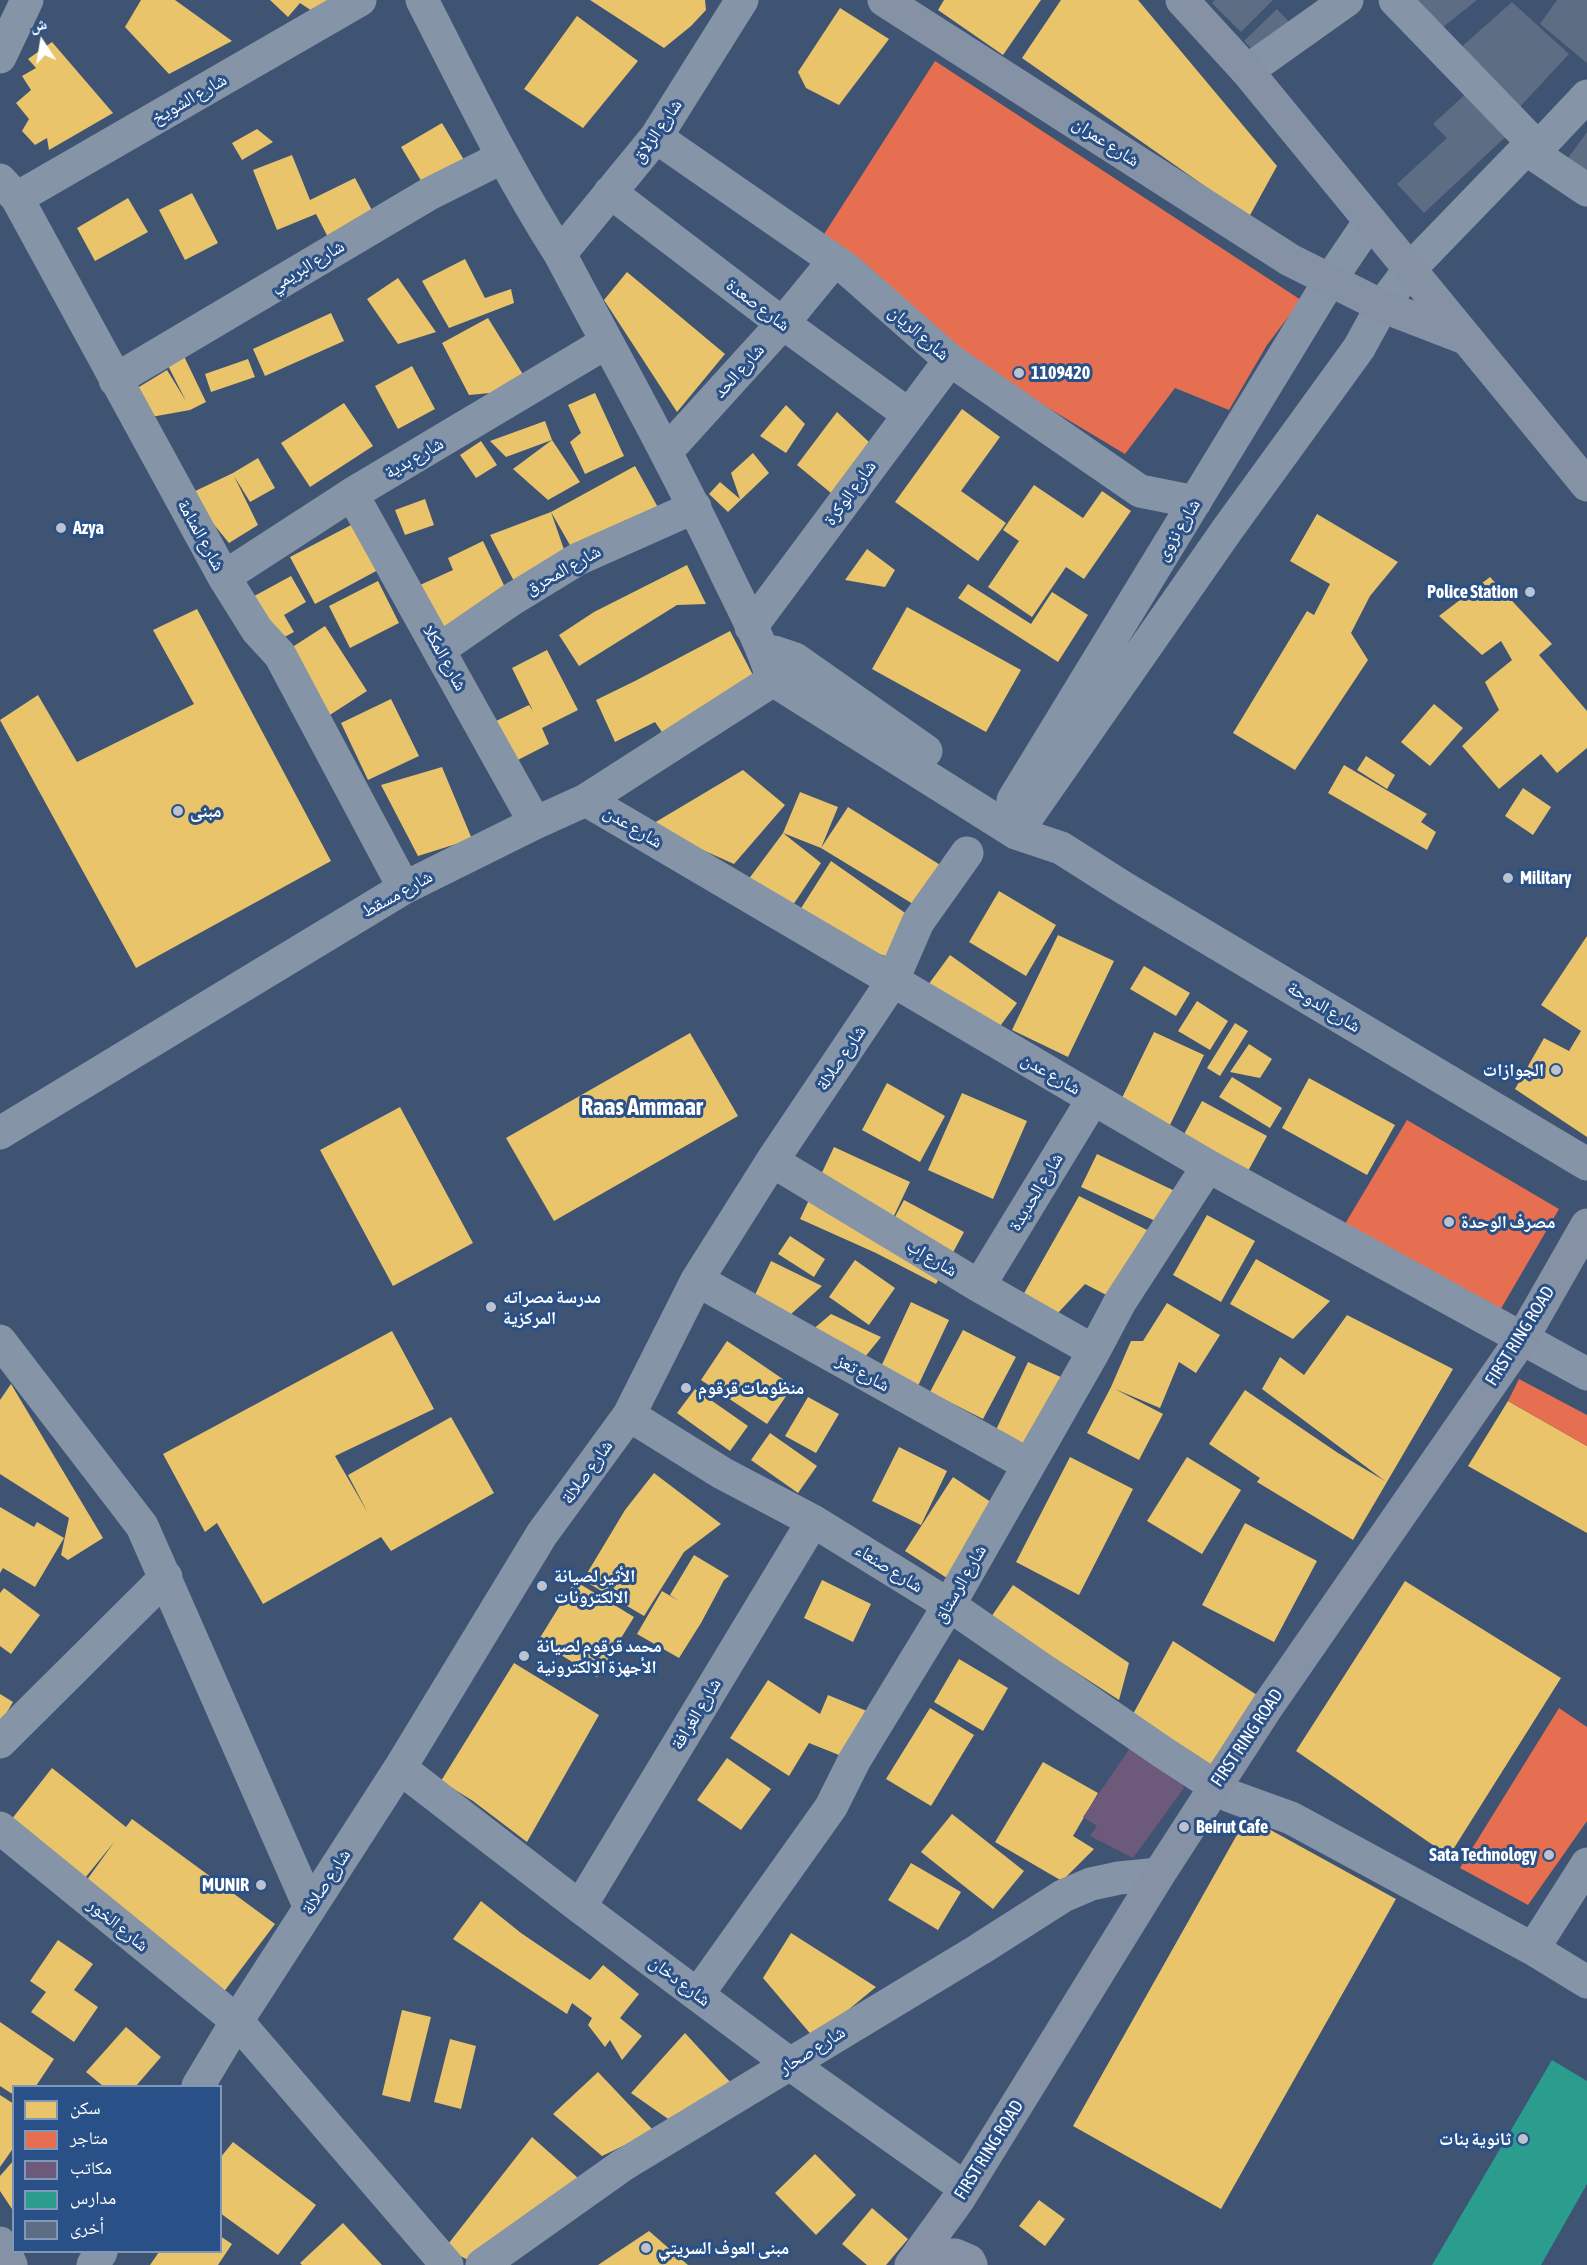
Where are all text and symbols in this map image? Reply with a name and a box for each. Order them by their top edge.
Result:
north arrow [12,12,72,72]
text: ش [28,14,48,35]
street label: شارع الشويخ [148,69,230,129]
street label: شارع الزلاق [627,95,687,167]
street label: شارع عمران [1069,112,1143,172]
street label: شارع البريمي [266,235,348,297]
street label: شارع صعدة [722,274,794,336]
street label: شارع الريان [884,301,954,365]
street label: شارع الحد [709,340,769,402]
place label: 1109420 [1031,362,1090,384]
marker: 1109420 [1012,366,1026,380]
street label: شارع بدية [381,433,447,483]
street label: شارع الوكرة [819,456,881,530]
street label: شارع المنامة [173,495,229,575]
street label: شارع نزوى [1151,495,1205,565]
place label: Azya [73,517,104,539]
marker: Azya [54,521,68,535]
street label: شارع المحرق [521,540,605,600]
place label: Police Station [1427,581,1518,603]
marker: Police Station [1523,585,1537,599]
street label: شارع المكلا [418,622,472,694]
place label: مبنى [190,800,221,822]
street label: شارع عدن [600,801,666,853]
marker: مبنى [171,804,185,818]
street label: شارع مسقط [358,866,436,922]
place label: Military [1520,867,1571,889]
marker: Military [1501,871,1515,885]
street label: شارع الدوحة [1284,977,1364,1037]
street label: شارع صلالة [811,1021,871,1095]
street label: شارع عدن [1018,1048,1084,1100]
place label: الجوازات [1483,1059,1544,1081]
marker: الجوازات [1549,1063,1563,1077]
district label: Raas Ammaar [581,1093,703,1121]
street label: شارع الحديدة [1004,1149,1068,1235]
place label: مصرف الوحدة [1461,1211,1555,1233]
marker: مصرف الوحدة [1442,1215,1456,1229]
street label: شارع إب [903,1235,961,1281]
street label: FIRST RING ROAD [1481,1282,1559,1390]
place label: مدرسة مصراته المركزية [503,1286,601,1328]
marker: مدرسة مصراته المركزية [484,1300,498,1314]
street label: شارع تعز [833,1350,893,1396]
place label: منظومات قرقوم [698,1377,804,1399]
marker: منظومات قرقوم [679,1381,693,1395]
street label: شارع صلالة [557,1436,617,1508]
street label: شارع صنعاء [851,1539,927,1597]
street label: شارع الرستاق [929,1541,991,1627]
place label: الأثير لصيانة الالكترونات [554,1565,635,1608]
marker: الأثير لصيانة الالكترونات [535,1579,549,1593]
place label: محمد قرقوم لصيانة الأجهزة الالكترونية [536,1635,662,1678]
marker: محمد قرقوم لصيانة الأجهزة الالكترونية [517,1649,531,1663]
street label: شارع الغرافة [666,1674,726,1754]
street label: FIRST RING ROAD [1206,1685,1288,1791]
place label: Beirut Cafe [1196,1816,1268,1838]
marker: Beirut Cafe [1177,1820,1191,1834]
place label: Sata Technology [1429,1844,1537,1866]
street label: شارع صلالة [297,1845,355,1919]
marker: Sata Technology [1542,1848,1556,1862]
place label: MUNIR [202,1874,249,1896]
marker: MUNIR [254,1878,268,1892]
street label: شارع الخور [83,1894,153,1956]
street label: شارع دخان [645,1951,715,2011]
street label: شارع صحار [775,2021,849,2079]
legend [12,2085,222,2253]
street label: FIRST RING ROAD [950,2096,1028,2204]
text: سكن [70,2097,101,2118]
text: متاجر [70,2127,108,2148]
place label: ثانوية بنات [1439,2128,1511,2150]
marker: ثانوية بنات [1516,2132,1530,2146]
text: مكاتب [70,2157,112,2178]
text: مدارس [70,2187,116,2208]
text: أخرى [70,2217,104,2238]
place label: مبنى العوف السريتي [658,2237,789,2259]
marker: مبنى العوف السريتي [639,2241,653,2255]

